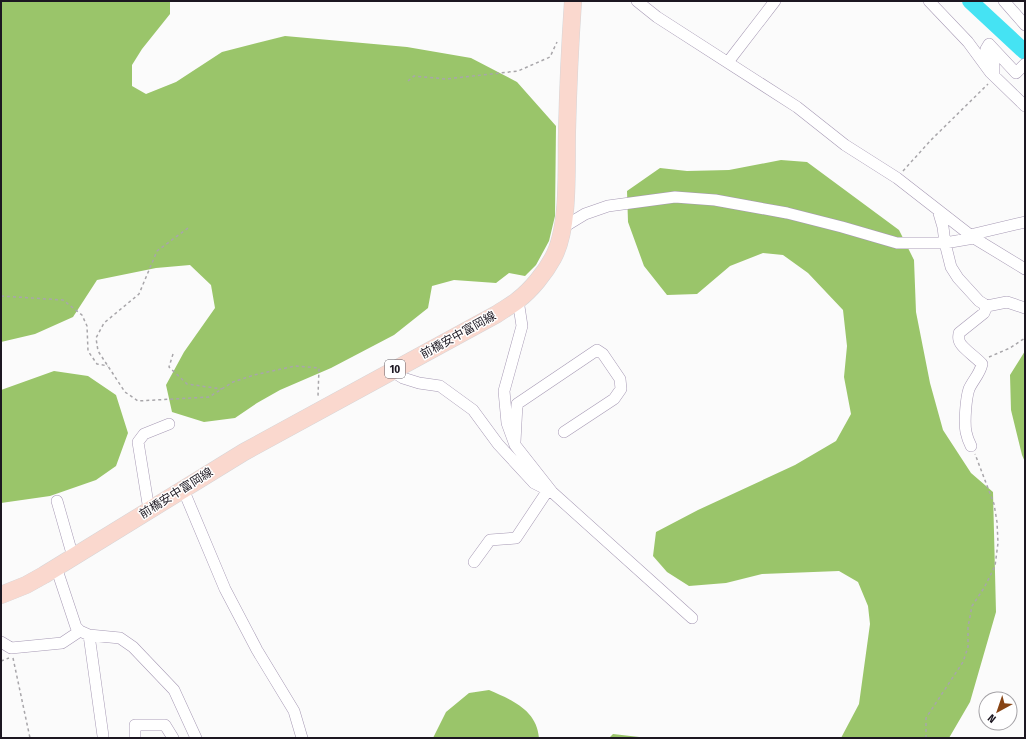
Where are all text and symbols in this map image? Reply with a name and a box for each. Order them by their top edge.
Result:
street label: 前橋安中富岡線 [418,309,498,361]
road number: 10 [385,360,405,378]
street label: 前橋安中富岡線 [137,465,215,521]
north arrow [978,691,1018,731]
text: N [985,711,999,725]

